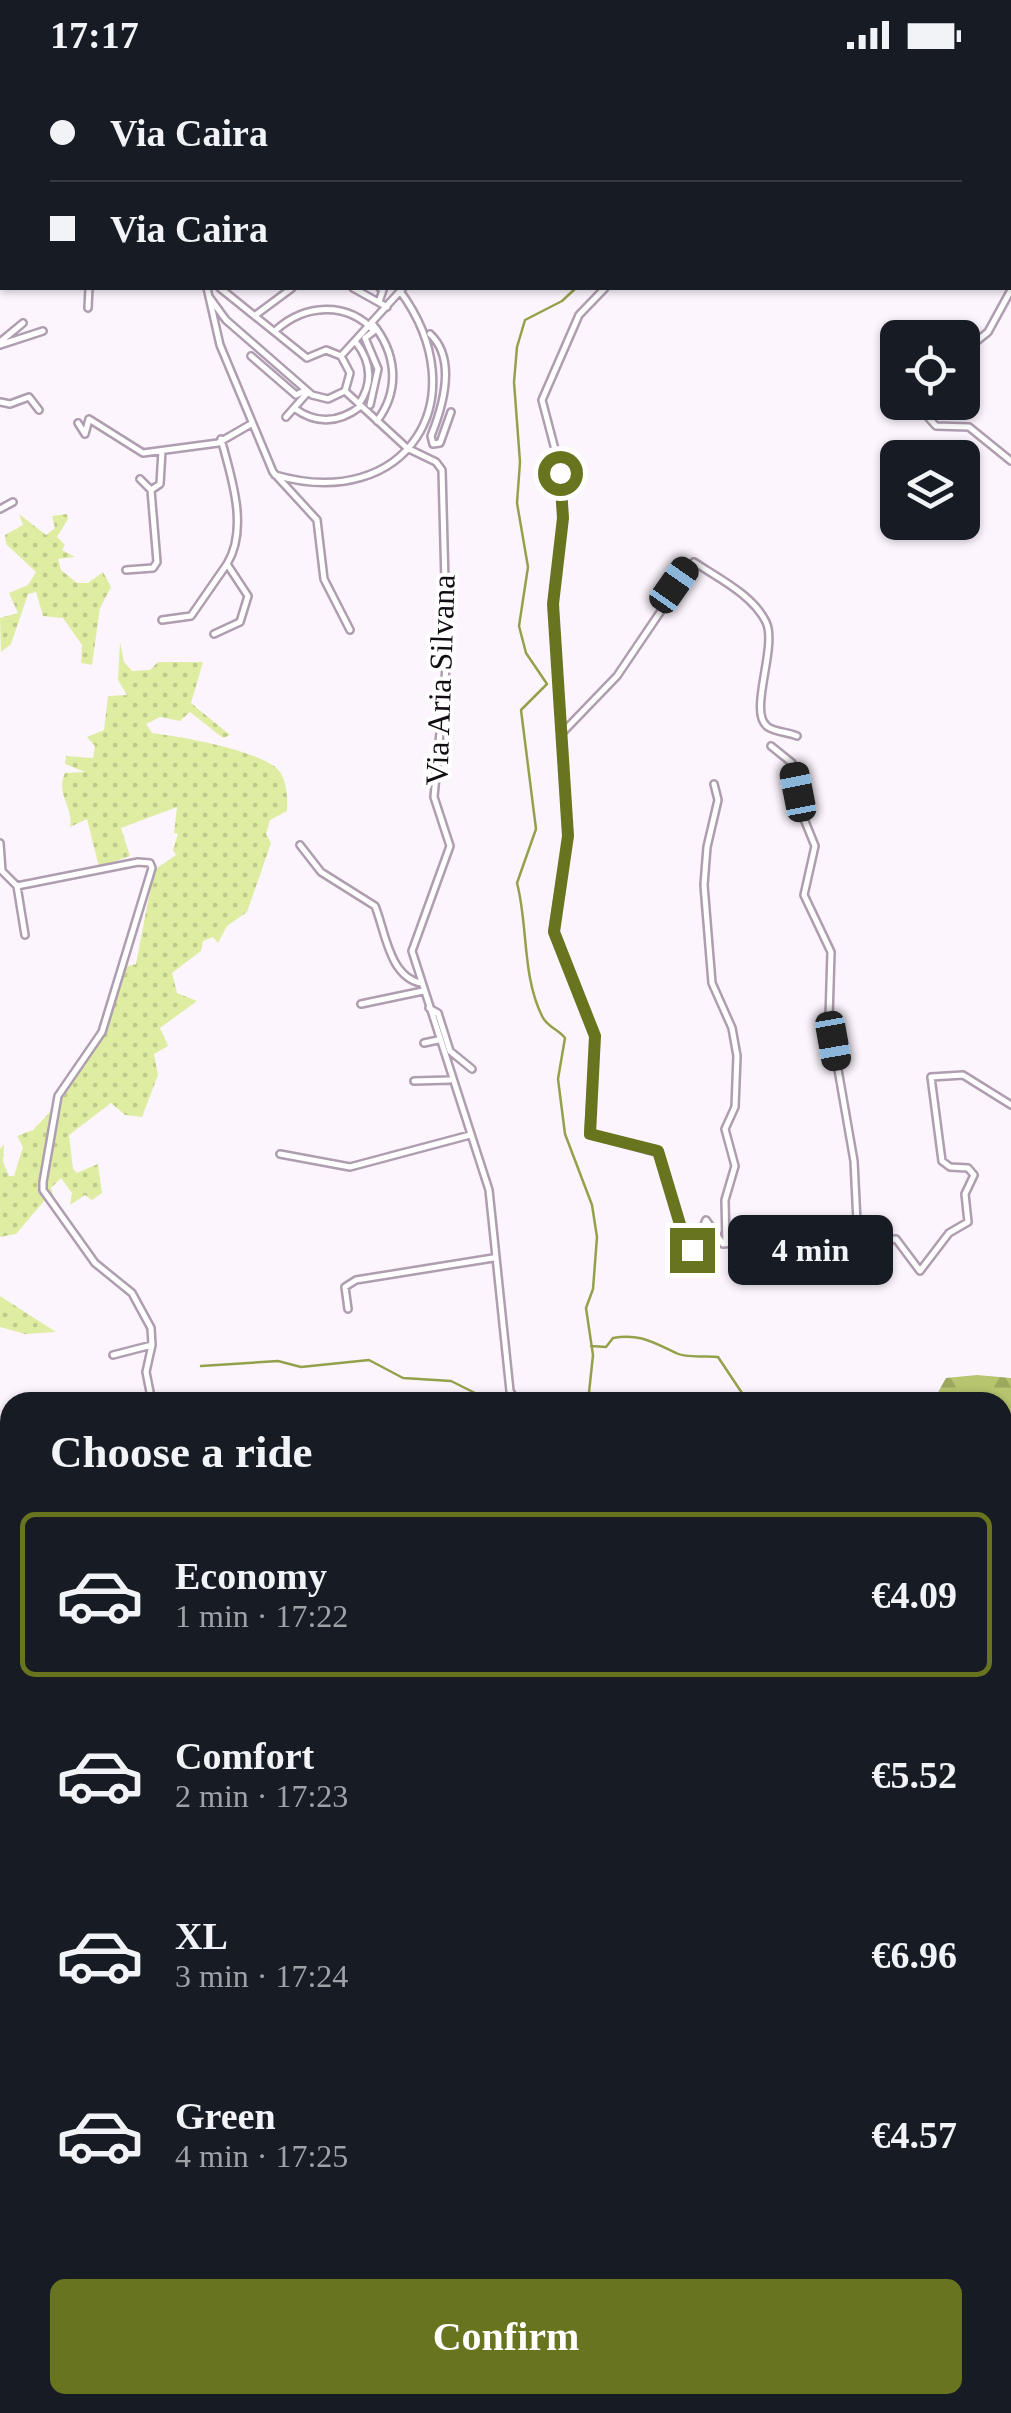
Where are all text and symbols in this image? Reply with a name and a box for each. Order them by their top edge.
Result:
text: 17:17 [50,14,139,56]
text: Via Caira [110,112,268,154]
text: Via Caira [110,208,268,250]
map controls [880,320,980,540]
button: locate [880,320,980,420]
button: layers [880,440,980,540]
route start [538,451,583,496]
car [645,552,703,618]
street label: Via Aria Silvana [418,574,462,786]
car [778,760,818,824]
car [813,1009,853,1073]
callout: 4 min [727,1215,892,1285]
route end [670,1228,715,1273]
text: 4 min [772,1232,849,1268]
text: Choose a ride [50,1427,313,1477]
icon: car [55,1550,145,1640]
text: Economy [175,1555,327,1597]
text: €4.09 [872,1574,957,1616]
text: 1 min · 17:22 [175,1598,348,1634]
icon: car [55,1730,145,1820]
text: Comfort [175,1735,314,1777]
text: €5.52 [872,1754,957,1796]
text: 2 min · 17:23 [175,1778,348,1814]
icon: car [55,1910,145,2000]
text: XL [175,1915,228,1957]
text: €6.96 [872,1934,957,1976]
text: 3 min · 17:24 [175,1958,348,1994]
icon: car [55,2090,145,2180]
text: Green [175,2095,276,2137]
text: €4.57 [872,2114,957,2156]
text: 4 min · 17:25 [175,2138,348,2174]
button: Confirm [50,2279,962,2394]

